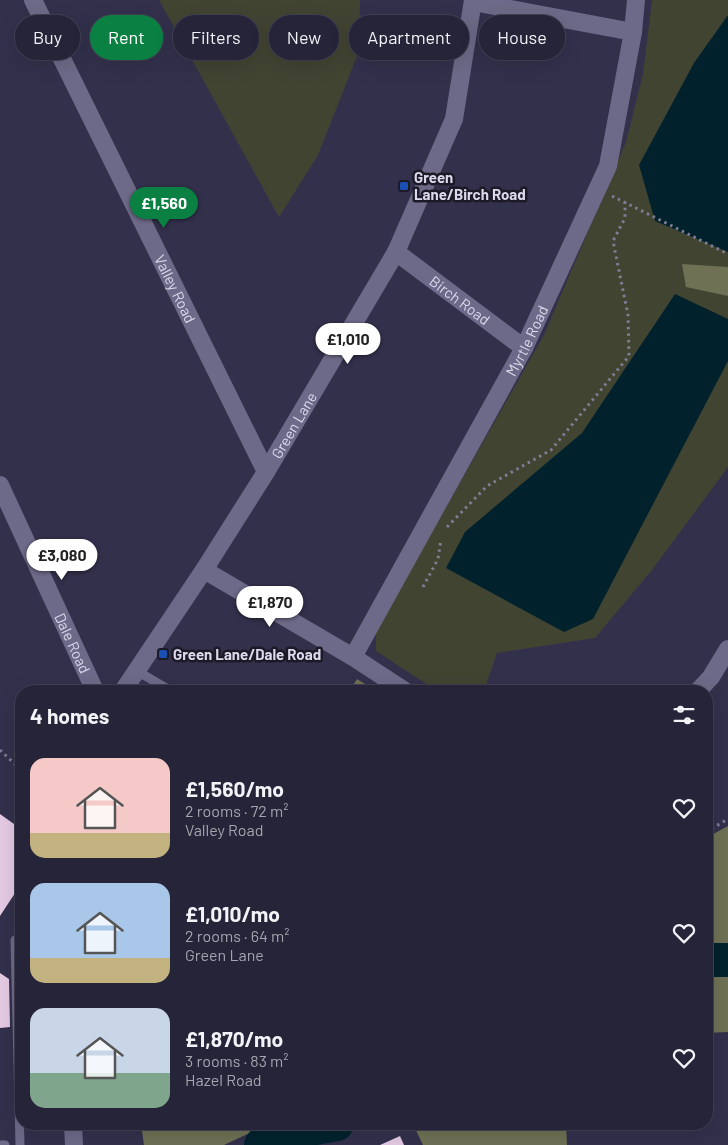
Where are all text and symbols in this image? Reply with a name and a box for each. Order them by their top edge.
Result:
chip: Buy [15,15,80,60]
chip: Rent [90,15,163,60]
chip: Filters [173,15,259,60]
chip: New [269,15,339,60]
chip: Apartment [349,15,469,60]
chip: House [479,15,565,60]
place label: Green Lane/Birch Road [414,168,526,203]
marker: Green Lane/Birch Road [398,180,410,192]
pin: £1,560 [123,186,205,229]
text: £1,560 [141,193,187,212]
street label: Valley Road [151,252,200,326]
street label: Birch Road [426,272,494,328]
street label: Myrtle Road [501,302,551,379]
pin: £1,010 [307,322,389,365]
text: £1,010 [326,329,370,348]
street label: Green Lane [267,389,320,462]
pin: £3,080 [21,538,103,581]
text: £3,080 [37,545,87,564]
pin: £1,870 [229,586,311,628]
text: £1,870 [247,592,293,611]
street label: Dale Road [51,610,95,676]
place label: Green Lane/Dale Road [173,645,321,663]
marker: Green Lane/Dale Road [157,648,169,660]
icon: filters [670,701,698,729]
text: 4 homes [30,703,109,728]
text: £1,560/mo [185,776,284,801]
icon: home [70,778,130,838]
icon: heart [670,794,698,822]
text: 2 rooms · 72 m² [185,801,288,820]
text: Valley Road [185,820,263,839]
text: £1,010/mo [185,901,280,926]
icon: home [70,903,130,963]
icon: heart [670,919,698,947]
text: 2 rooms · 64 m² [185,926,289,945]
text: Green Lane [185,945,264,964]
text: £1,870/mo [185,1026,283,1051]
icon: home [70,1028,130,1088]
icon: heart [670,1044,698,1072]
text: 3 rooms · 83 m² [185,1051,289,1070]
text: Hazel Road [185,1070,262,1089]

